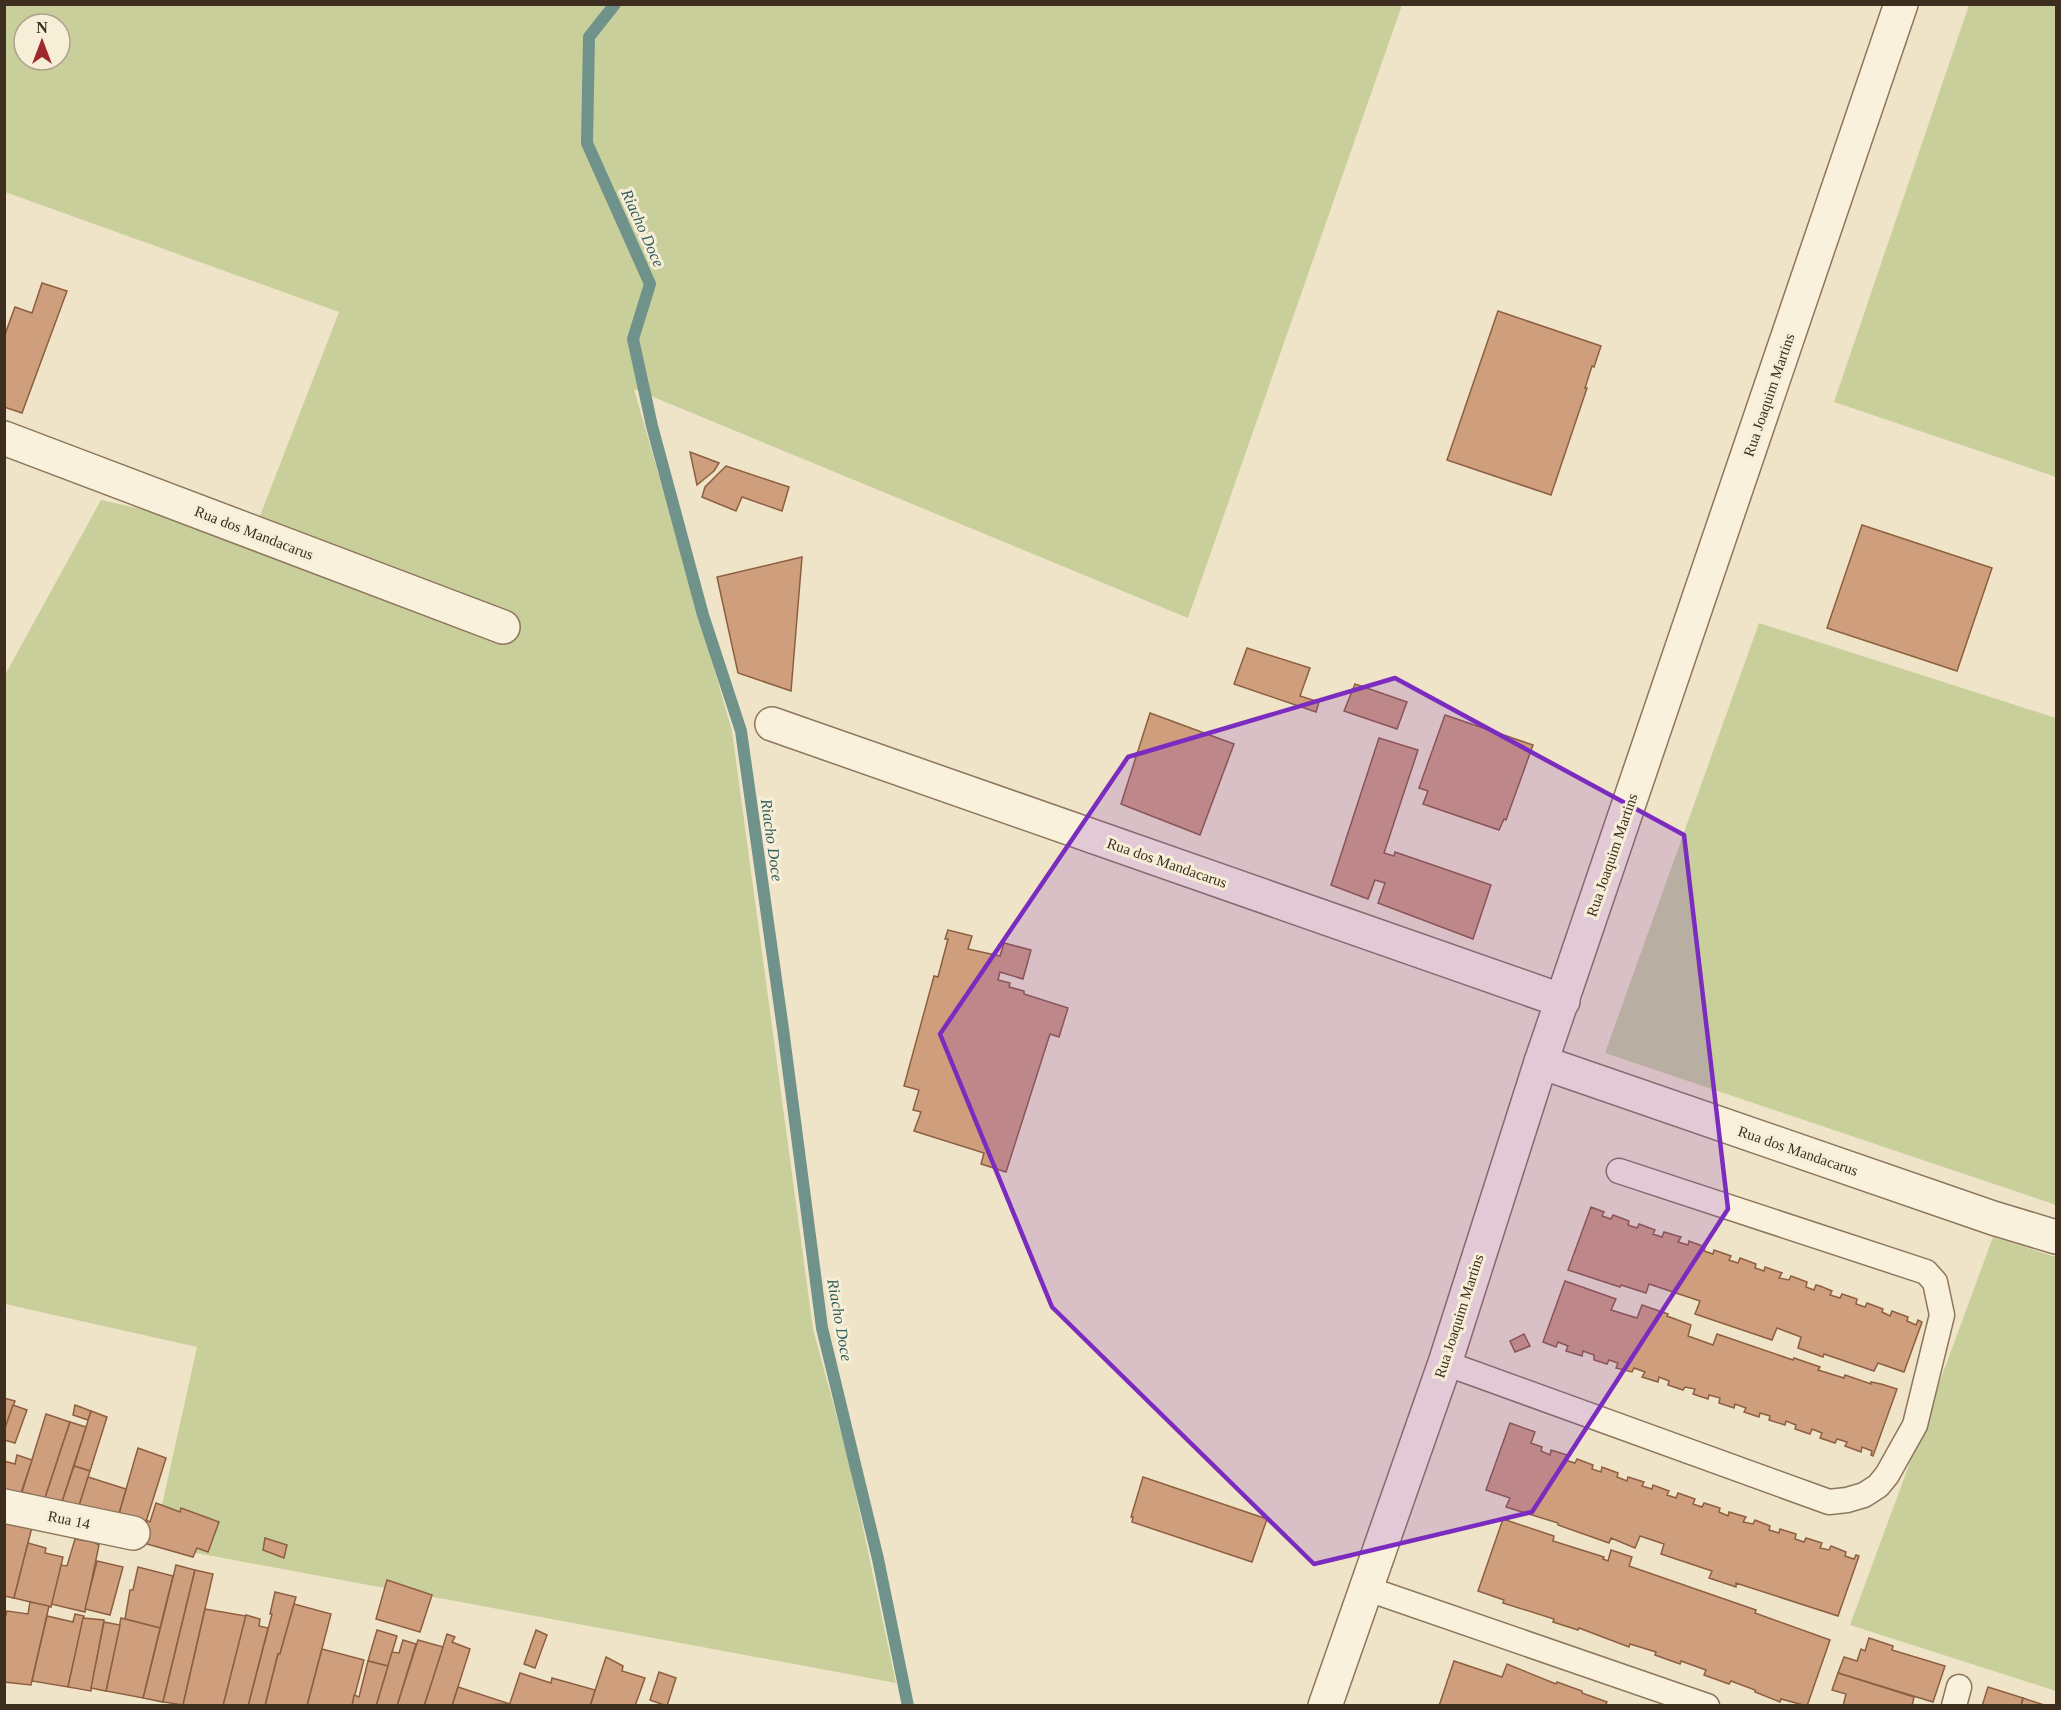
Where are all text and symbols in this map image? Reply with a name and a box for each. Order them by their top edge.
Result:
north arrow [12,12,72,72]
text: N [36,19,48,36]
water label: Riacho Doce [618,186,668,269]
street label: Rua Joaquim Martins [1740,331,1798,459]
street label: Rua dos Mandacarus [192,503,316,563]
street label: Rua Joaquim Martins [1583,791,1641,919]
water label: Riacho Doce [758,797,786,882]
street label: Rua dos Mandacarus [1105,835,1229,891]
street label: Rua dos Mandacarus [1736,1123,1860,1179]
street label: Rua Joaquim Martins [1431,1252,1487,1380]
water label: Riacho Doce [824,1277,856,1362]
street label: Rua 14 [46,1508,92,1532]

